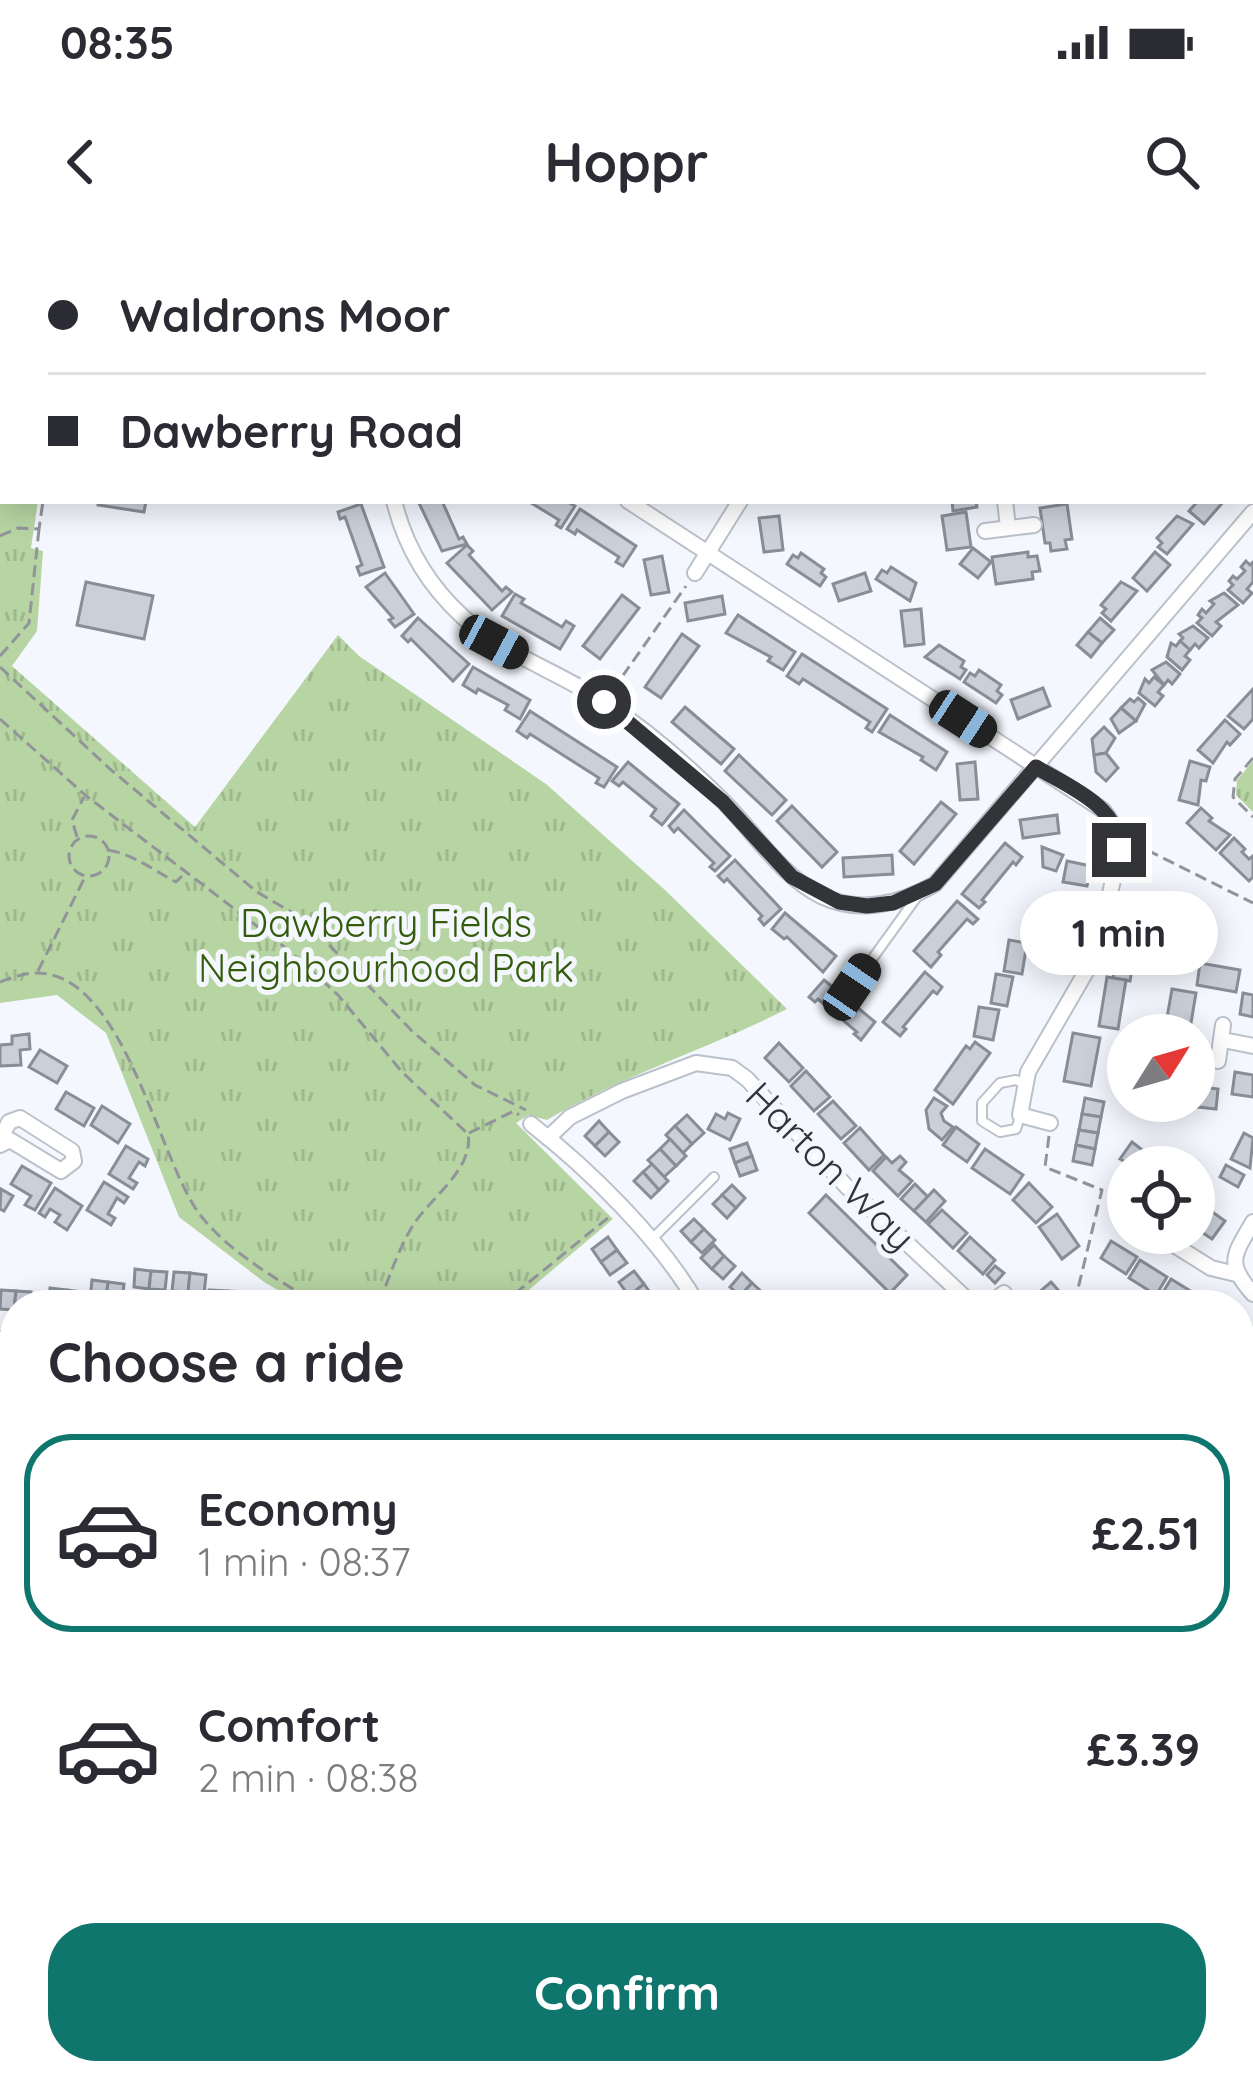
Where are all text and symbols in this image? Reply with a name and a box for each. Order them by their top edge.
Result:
text: 08:35 [60,14,175,70]
text: Hoppr [545,128,708,196]
icon: back [48,129,114,195]
icon: search [1139,129,1205,195]
text: Waldrons Moor [120,287,451,343]
text: Dawberry Road [120,403,463,459]
car [454,609,534,675]
route start [577,675,631,729]
car [923,684,1003,754]
route end [1092,823,1146,877]
callout: 1 min [1020,892,1218,976]
park label: Dawberry Fields Neighbourhood Park [198,898,574,992]
text: 1 min [1072,908,1166,957]
car [817,947,887,1027]
north arrow [1107,1014,1215,1122]
map controls [1107,1014,1215,1254]
street label: Harton Way [736,1071,926,1261]
button: locate [1107,1146,1215,1254]
text: Choose a ride [48,1328,405,1396]
icon: car [54,1479,162,1587]
text: Economy [198,1481,398,1537]
text: £2.51 [1092,1505,1200,1561]
text: 1 min · 08:37 [198,1537,410,1586]
icon: car [54,1695,162,1803]
text: Comfort [198,1697,380,1753]
text: £3.39 [1087,1721,1200,1777]
text: 2 min · 08:38 [198,1753,419,1802]
button: Confirm [48,1923,1206,2061]

